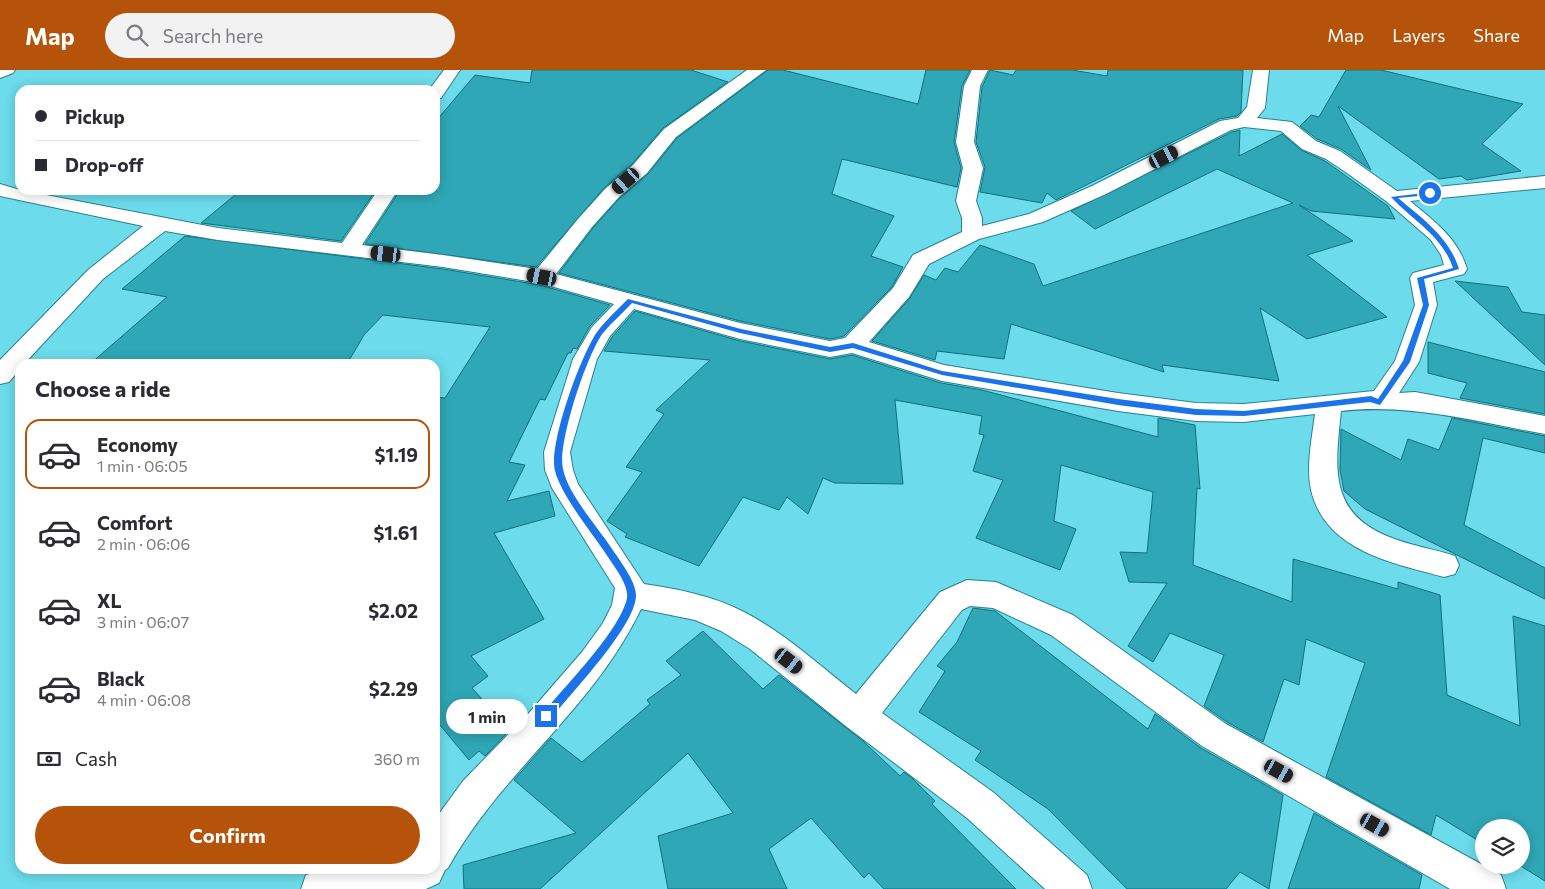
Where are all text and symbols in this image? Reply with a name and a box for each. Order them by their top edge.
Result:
search box [105,13,455,58]
text: Map [25,21,75,50]
icon: search [123,21,151,49]
text: Search here [163,24,263,47]
text: Map [1327,24,1364,46]
text: Layers [1392,24,1445,46]
text: Share [1473,24,1520,46]
text: Pickup [65,105,125,128]
car [1147,144,1180,170]
text: Drop-off [65,153,144,176]
car [609,165,642,197]
route start [1419,182,1441,204]
car [370,245,401,263]
car [525,267,558,287]
text: Choose a ride [35,375,170,402]
icon: car [37,432,82,477]
text: Economy [97,433,178,456]
text: $1.19 [375,443,418,466]
text: 1 min · 06:05 [97,456,188,475]
icon: car [37,510,82,555]
text: Comfort [97,511,173,534]
text: $1.61 [373,521,418,544]
text: 2 min · 06:06 [97,534,190,553]
icon: car [37,588,82,633]
text: XL [97,589,122,612]
text: $2.02 [368,599,418,622]
text: 3 min · 06:07 [97,612,189,631]
car [772,646,805,676]
icon: car [37,666,82,711]
text: Black [97,667,145,690]
text: $2.29 [369,677,418,700]
text: 4 min · 06:08 [97,690,191,709]
callout: 1 min [446,698,528,734]
route end [535,705,557,727]
text: 1 min [468,707,506,726]
icon: cash [35,745,63,773]
text: Cash [75,747,117,770]
text: 360 m [374,749,420,768]
car [1262,757,1295,785]
button: Confirm [35,806,420,864]
car [1358,811,1391,839]
map controls [1475,819,1530,874]
button: layers [1475,819,1530,874]

